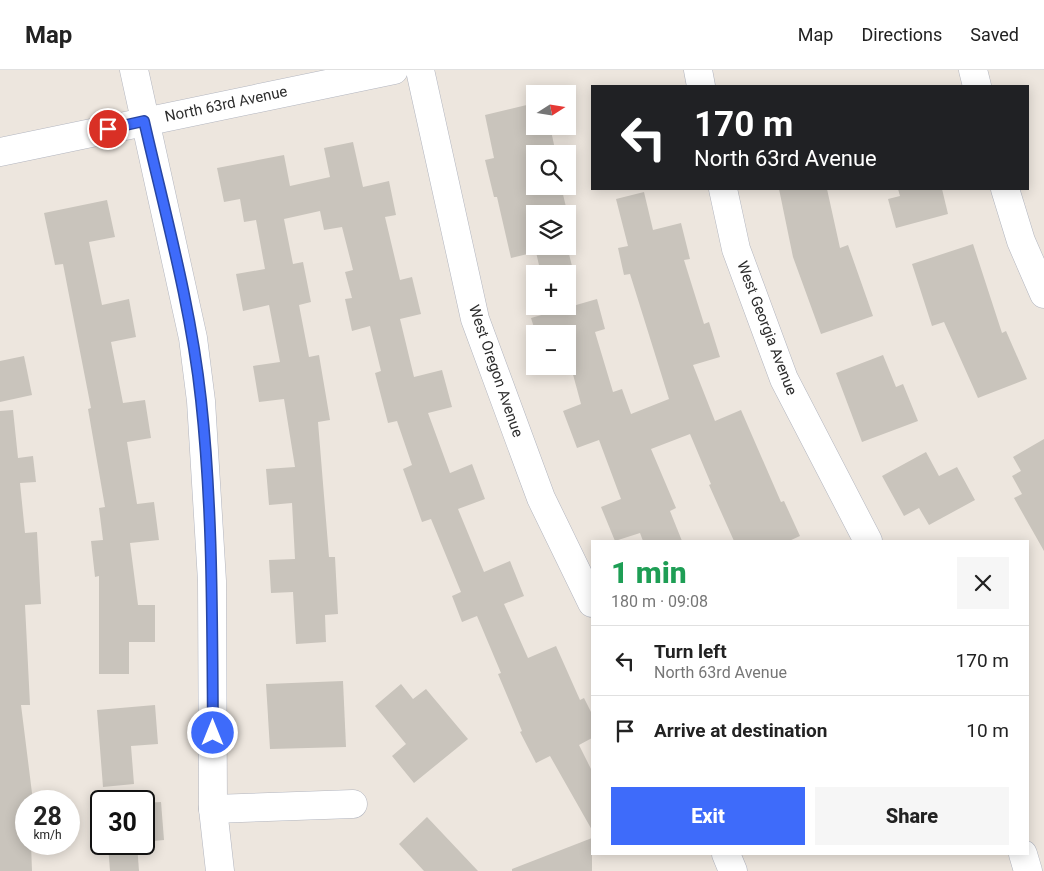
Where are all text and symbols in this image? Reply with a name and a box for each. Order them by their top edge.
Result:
text: Map [25,21,72,49]
text: Map [798,24,833,45]
text: Directions [861,24,942,45]
text: Saved [970,24,1019,45]
street label: North 63rd Avenue [163,82,289,126]
north arrow [526,85,576,135]
map controls [526,85,576,375]
text: 170 m [694,104,793,145]
icon: left [611,105,676,170]
pin [87,108,129,150]
icon: arrive [94,115,122,143]
button: search [526,145,576,195]
text: North 63rd Avenue [694,146,877,171]
button: layers [526,205,576,255]
street label: West Georgia Avenue [733,258,801,398]
button: + [526,265,576,315]
street label: West Oregon Avenue [465,303,527,440]
button: − [526,325,576,375]
text: 1 min [611,555,687,590]
button: close [957,557,1009,609]
text: 180 m · 09:08 [611,592,708,611]
text: Turn left [654,640,727,663]
icon: left [611,647,639,675]
text: 170 m [956,649,1009,672]
text: North 63rd Avenue [654,663,787,682]
position arrow [186,706,238,758]
icon: arrive [611,717,639,745]
text: Arrive at destination [654,719,827,742]
text: 10 m [966,719,1009,742]
button: Exit [611,787,805,845]
button: Share [815,787,1009,845]
speed limit sign: 30 [90,790,155,855]
text: 28 [33,802,62,831]
text: km/h [33,828,62,842]

